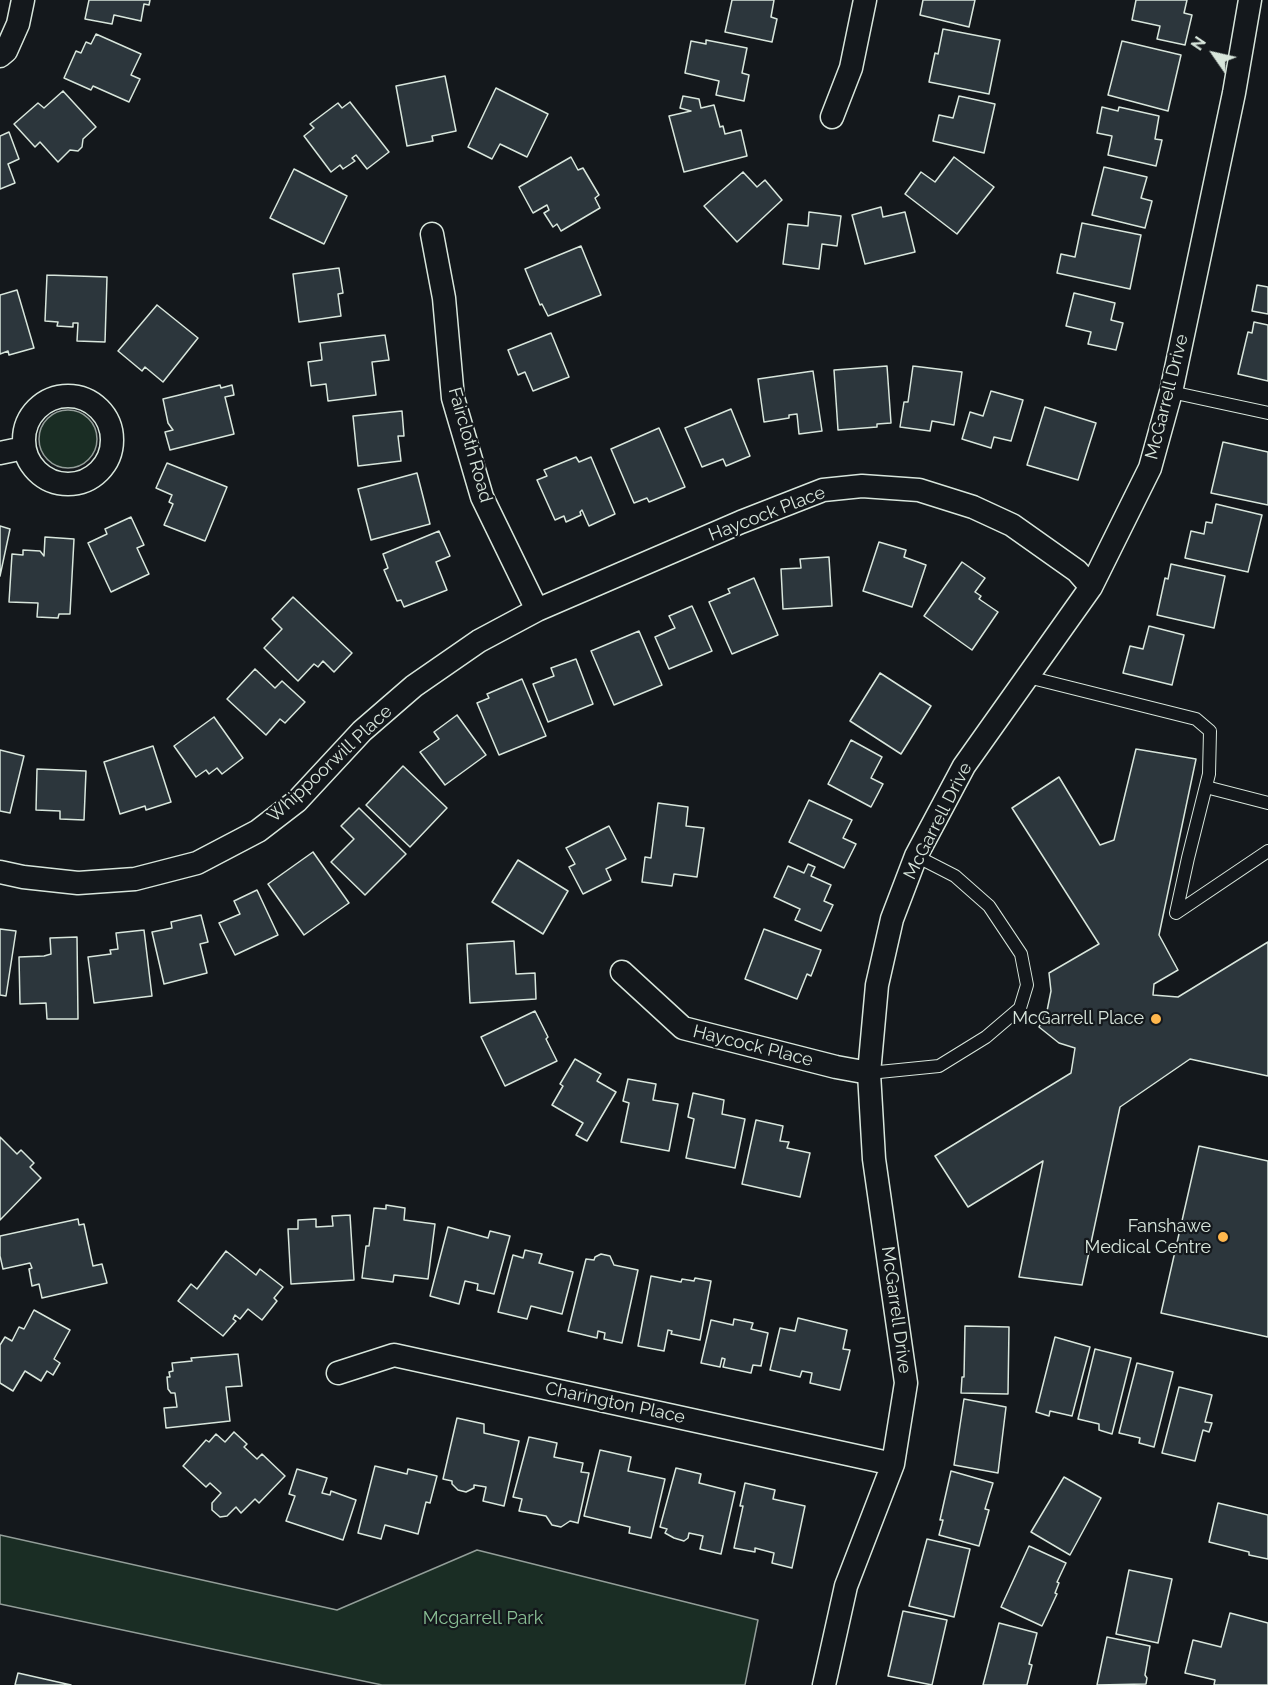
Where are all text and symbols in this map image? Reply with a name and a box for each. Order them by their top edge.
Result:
north arrow [1184,24,1244,84]
text: N [1187,33,1210,54]
street label: McGarrell Drive [1141,332,1193,462]
street label: Faircloth Road [443,385,497,505]
street label: Haycock Place [706,482,828,546]
street label: Whippoorwill Place [263,701,397,827]
street label: McGarrell Drive [899,759,977,883]
place label: McGarrell Place [1012,1008,1144,1030]
marker: McGarrell Place [1149,1012,1163,1026]
street label: Haycock Place [691,1021,815,1071]
place label: Fanshawe Medical Centre [1085,1216,1211,1258]
marker: Fanshawe Medical Centre [1216,1230,1230,1244]
street label: McGarrell Drive [876,1245,916,1375]
street label: Charington Place [543,1378,687,1428]
park label: Mcgarrell Park [423,1608,543,1630]

